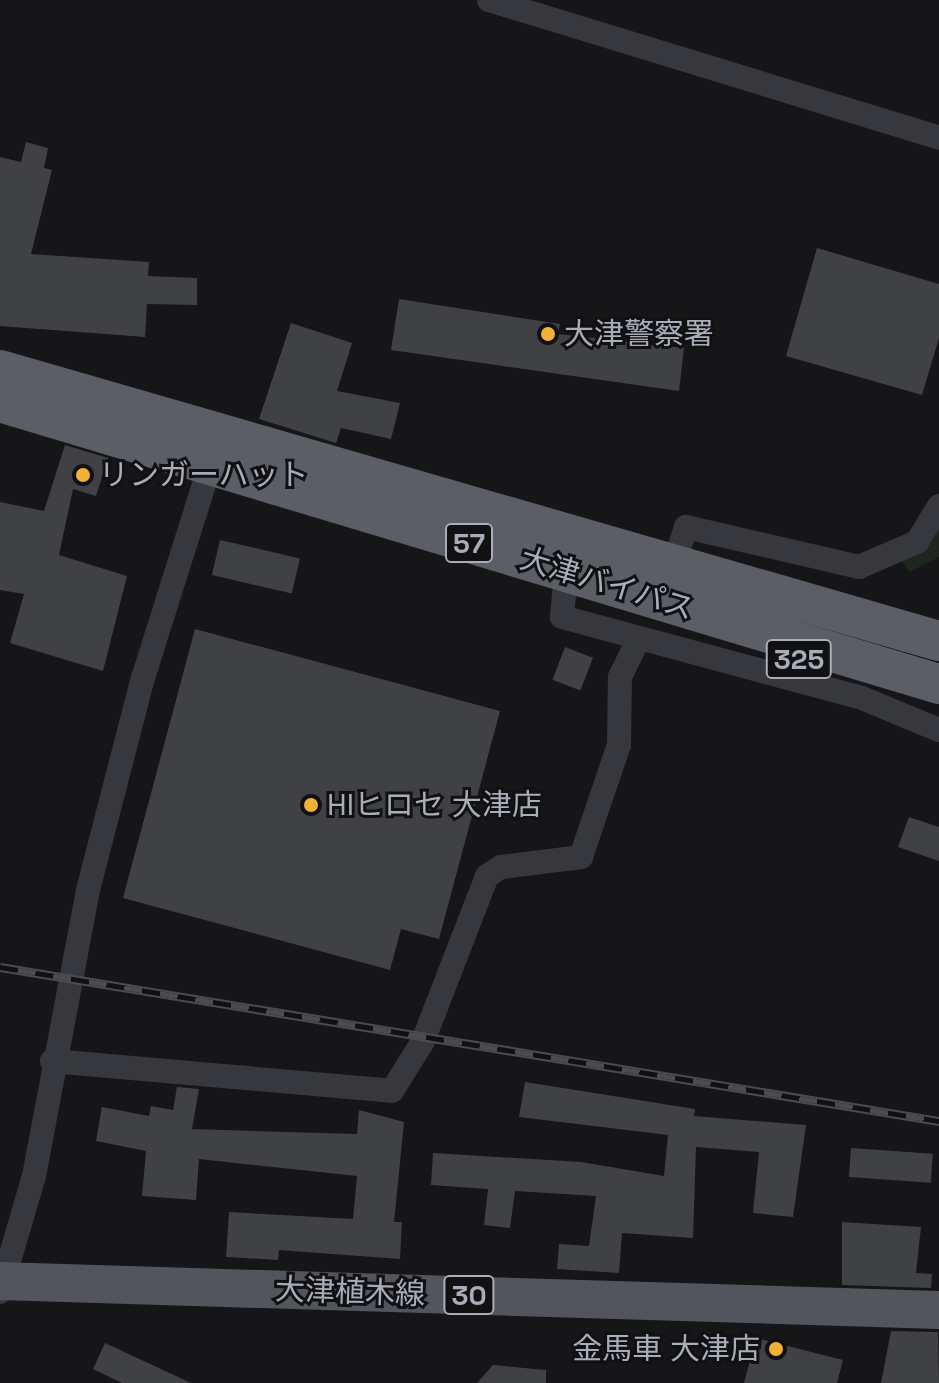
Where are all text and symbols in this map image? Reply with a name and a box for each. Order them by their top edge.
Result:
place label: 大津警察署 [564,316,714,352]
marker: 大津警察署 [539,325,557,343]
place label: リンガーハット [99,457,309,493]
marker: リンガーハット [74,466,92,484]
road number: 57 [445,519,493,567]
street label: 大津バイパス [516,540,698,628]
road number: 325 [765,635,833,683]
place label: HIヒロセ 大津店 [327,787,542,823]
marker: HIヒロセ 大津店 [302,796,320,814]
street label: 大津植木線 [274,1271,426,1313]
road number: 30 [443,1271,495,1319]
place label: 金馬車 大津店 [572,1331,760,1367]
marker: 金馬車 大津店 [767,1340,785,1358]

